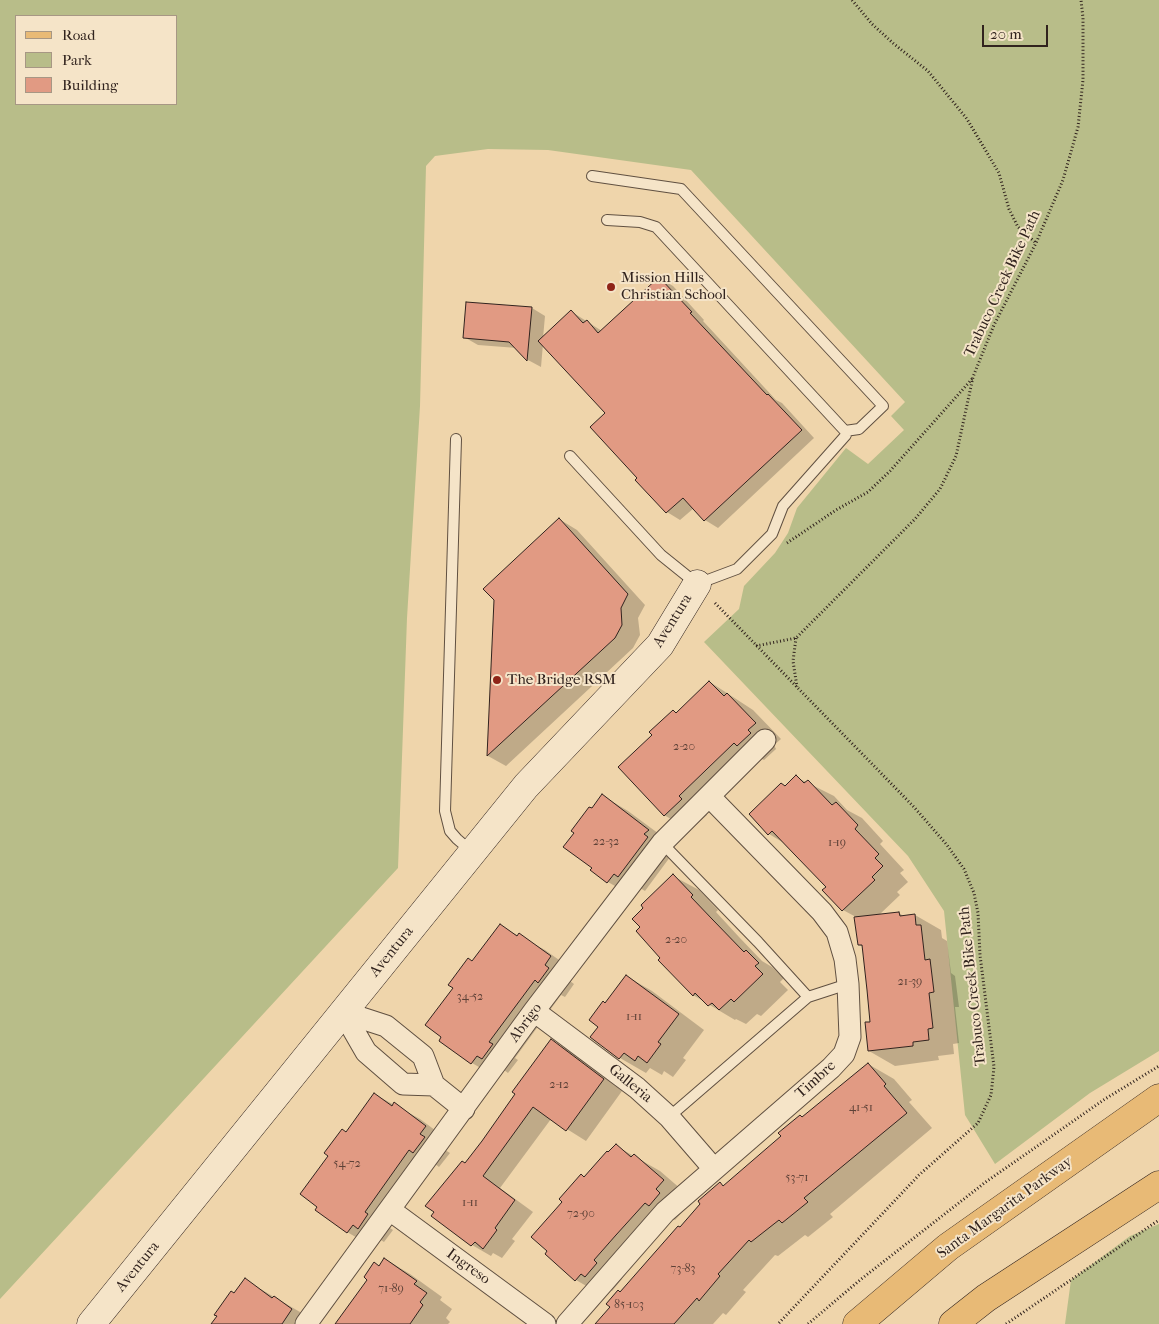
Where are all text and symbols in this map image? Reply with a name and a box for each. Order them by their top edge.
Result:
legend [15,15,178,105]
scale bar [984,15,1050,47]
text: 20 m [990,25,1022,43]
text: Road [62,26,95,44]
text: Park [62,51,92,69]
text: Building [62,76,118,94]
street label: Trabuco Creek Bike Path [961,208,1045,360]
place label: Mission Hills Christian School [621,269,726,304]
marker: Mission Hills Christian School [605,281,617,293]
street label: Aventura [650,591,696,651]
place label: The Bridge RSM [507,671,616,689]
marker: The Bridge RSM [491,674,503,686]
house number: 2-20 [673,740,695,754]
house number: 22-32 [593,835,619,849]
house number: 1-19 [828,836,846,850]
street label: Trabuco Creek Bike Path [956,905,990,1067]
street label: Aventura [366,923,418,981]
house number: 2-20 [665,933,687,947]
house number: 21-39 [898,975,922,989]
house number: 34-52 [457,990,483,1004]
street label: Abrigo [506,1000,546,1046]
house number: 1-11 [626,1010,642,1024]
street label: Timbre [792,1057,840,1103]
street label: Galleria [605,1061,655,1107]
house number: 2-12 [549,1078,569,1092]
house number: 41-51 [849,1101,873,1115]
street label: Santa Margarita Parkway [934,1153,1076,1263]
house number: 54-72 [333,1157,361,1171]
house number: 53-71 [785,1171,809,1185]
house number: 1-11 [462,1196,478,1210]
house number: 72-90 [567,1207,595,1221]
street label: Aventura [112,1238,164,1296]
street label: Ingreso [443,1245,493,1289]
house number: 73-83 [671,1262,695,1276]
house number: 71-89 [378,1282,404,1296]
house number: 85-103 [614,1298,644,1312]

